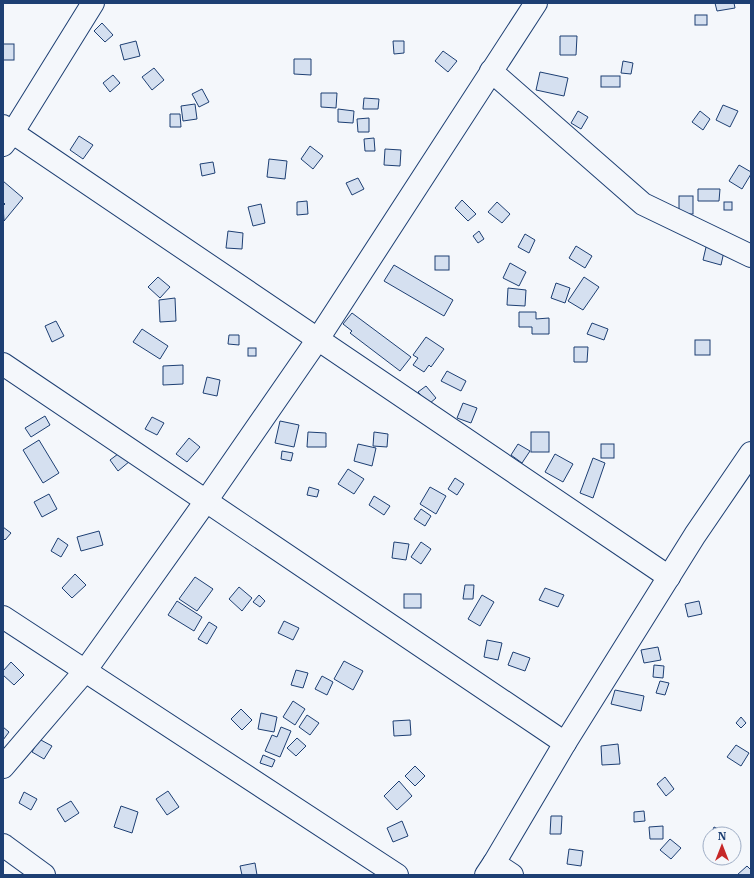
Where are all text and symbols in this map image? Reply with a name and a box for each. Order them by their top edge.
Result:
north arrow [702,826,742,866]
text: N [718,829,727,843]

